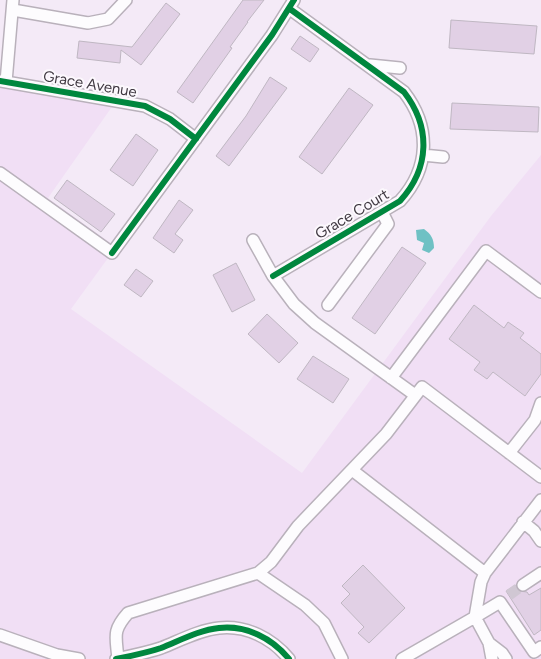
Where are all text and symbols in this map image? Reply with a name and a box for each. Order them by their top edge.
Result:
street label: Grace Avenue [42,67,138,101]
street label: Grace Court [312,185,392,243]

